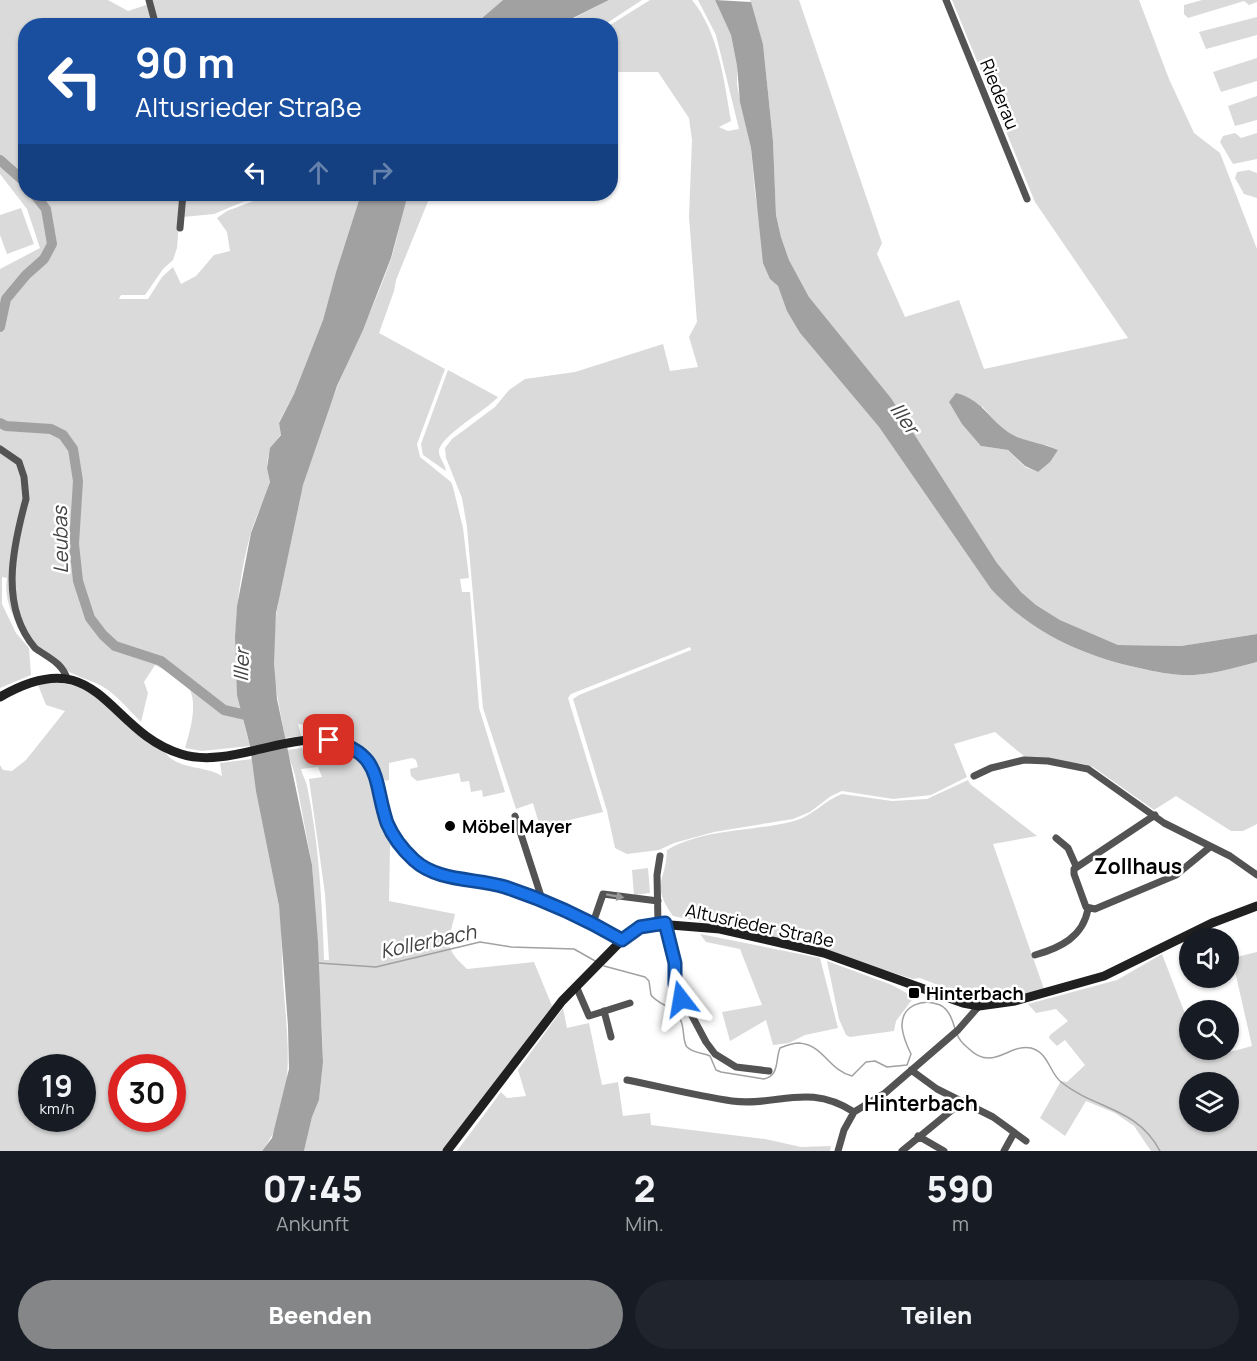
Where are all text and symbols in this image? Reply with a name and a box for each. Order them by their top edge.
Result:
text: 90 m [135,33,235,91]
icon: left [36,42,114,120]
street label: Riederau [975,55,1025,133]
text: Altusrieder Straße [135,88,362,125]
icon: left [239,156,272,189]
icon: ahead [302,156,335,189]
icon: right [365,156,398,189]
water label: Iller [884,397,927,441]
water label: Leubas [46,505,74,574]
water label: Iller [227,645,255,682]
pin [303,714,354,765]
icon: arrive [312,723,345,756]
place label: Möbel Mayer [462,814,572,838]
marker: Möbel Mayer [443,819,457,833]
district label: Zollhaus [1094,852,1182,880]
one-way arrow [605,892,624,901]
street label: Altusrieder Straße [684,898,836,952]
water label: Kollerbach [378,917,479,964]
map controls [1179,928,1239,1132]
button: sound [1179,928,1239,988]
position arrow [649,967,713,1031]
place label: Hinterbach [926,981,1024,1005]
marker: Hinterbach [907,986,921,1000]
button: search [1179,1000,1239,1060]
speed limit sign: 30 [108,1054,186,1132]
text: 19 [41,1065,73,1106]
button: layers [1179,1072,1239,1132]
district label: Hinterbach [864,1089,978,1117]
text: km/h [40,1098,74,1119]
text: 07:45 [263,1164,363,1213]
text: 2 [634,1164,655,1213]
text: 590 [926,1164,994,1213]
text: Ankunft [276,1210,349,1237]
text: Min. [625,1210,664,1237]
text: m [952,1210,969,1237]
button: Beenden [18,1280,623,1349]
button: Teilen [635,1280,1239,1349]

